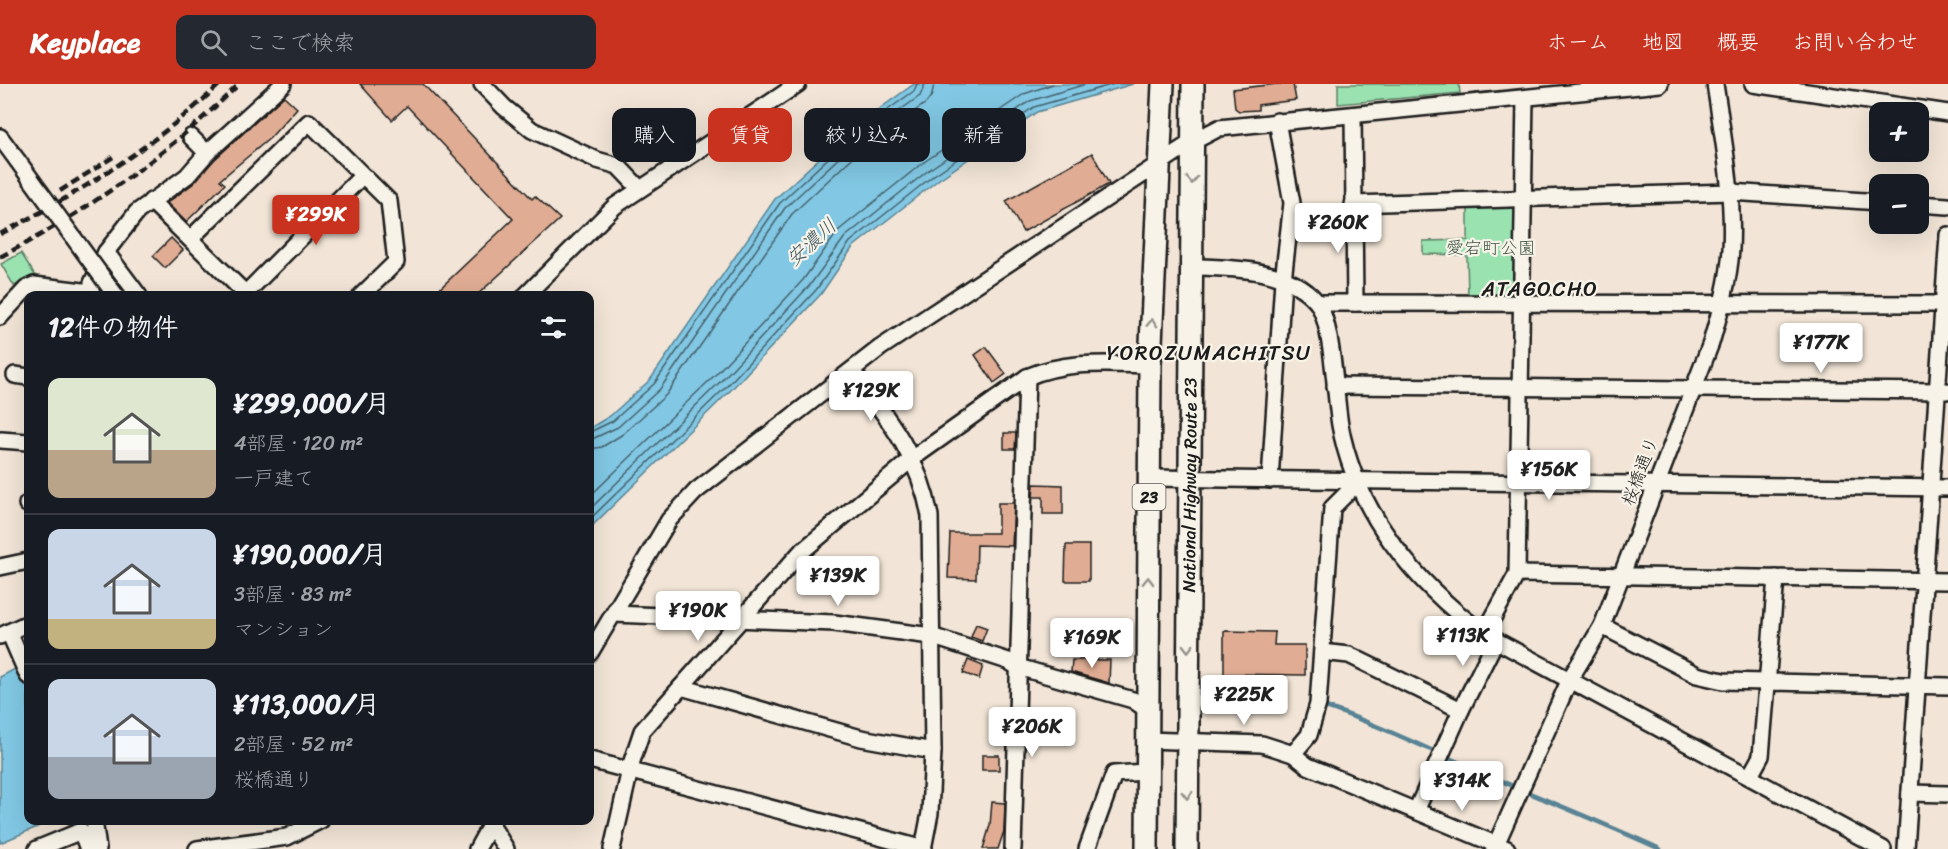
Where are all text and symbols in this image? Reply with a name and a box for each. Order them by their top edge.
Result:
search box [176,15,596,69]
text: Keyplace [30,18,140,67]
text: ここで検索 [245,23,355,62]
text: ホーム [1547,23,1609,61]
text: 地図 [1642,23,1684,61]
text: 概要 [1717,23,1759,61]
text: お問い合わせ [1792,23,1918,61]
icon: search [197,26,230,59]
map controls [1869,102,1929,234]
button: + [1869,102,1929,162]
chip: 購入 [612,108,696,162]
chip: 賃貸 [708,108,792,162]
chip: 絞り込み [804,108,930,162]
chip: 新着 [942,108,1026,162]
button: − [1869,174,1929,234]
one-way arrow [1186,175,1198,184]
pin: ¥299K [274,195,358,246]
text: ¥299K [286,197,346,232]
pin: ¥260K [1296,203,1380,254]
text: ¥260K [1309,205,1367,240]
water label: 安濃川 [777,209,845,275]
park label: 愛宕町公園 [1446,232,1536,264]
district label: ATAGOCHO [1481,270,1598,308]
text: 12件の物件 [48,304,178,350]
icon: filters [537,311,570,344]
one-way arrow [1146,318,1158,327]
pin: ¥177K [1779,323,1863,374]
text: ¥177K [1794,325,1848,360]
district label: YOROZUMACHITSU [1107,334,1311,372]
pin: ¥129K [829,371,913,422]
text: ¥129K [843,373,899,408]
street label: National Highway Route 23 [1173,377,1207,593]
text: ¥299,000/月 [234,380,391,426]
icon: home [96,402,168,474]
text: 4部屋 · 120 m² [234,426,363,461]
street label: 桜橋通り [1612,432,1668,510]
pin: ¥156K [1507,450,1591,501]
text: ¥156K [1521,452,1577,487]
text: 一戸建て [234,461,314,496]
road number: 23 [1132,484,1166,510]
text: ¥190,000/月 [234,531,387,577]
icon: home [96,553,168,625]
pin: ¥139K [796,556,880,607]
text: ¥139K [810,558,866,593]
one-way arrow [1142,576,1154,585]
text: 3部屋 · 83 m² [234,577,352,612]
pin: ¥190K [656,591,740,642]
text: ¥190K [670,593,726,628]
text: マンション [234,612,333,647]
pin: ¥113K [1421,616,1505,667]
pin: ¥169K [1050,618,1134,669]
text: ¥113K [1437,618,1489,653]
text: ¥169K [1064,620,1120,655]
one-way arrow [1182,643,1195,652]
pin: ¥225K [1202,675,1286,726]
text: ¥225K [1215,677,1273,712]
text: ¥113,000/月 [234,681,380,727]
icon: home [96,703,168,775]
pin: ¥206K [990,707,1074,758]
text: ¥206K [1003,709,1061,744]
text: 2部屋 · 52 m² [234,727,353,762]
pin: ¥314K [1420,761,1504,812]
text: 桜橋通り [234,762,314,797]
text: ¥314K [1434,763,1490,798]
one-way arrow [1181,790,1193,799]

